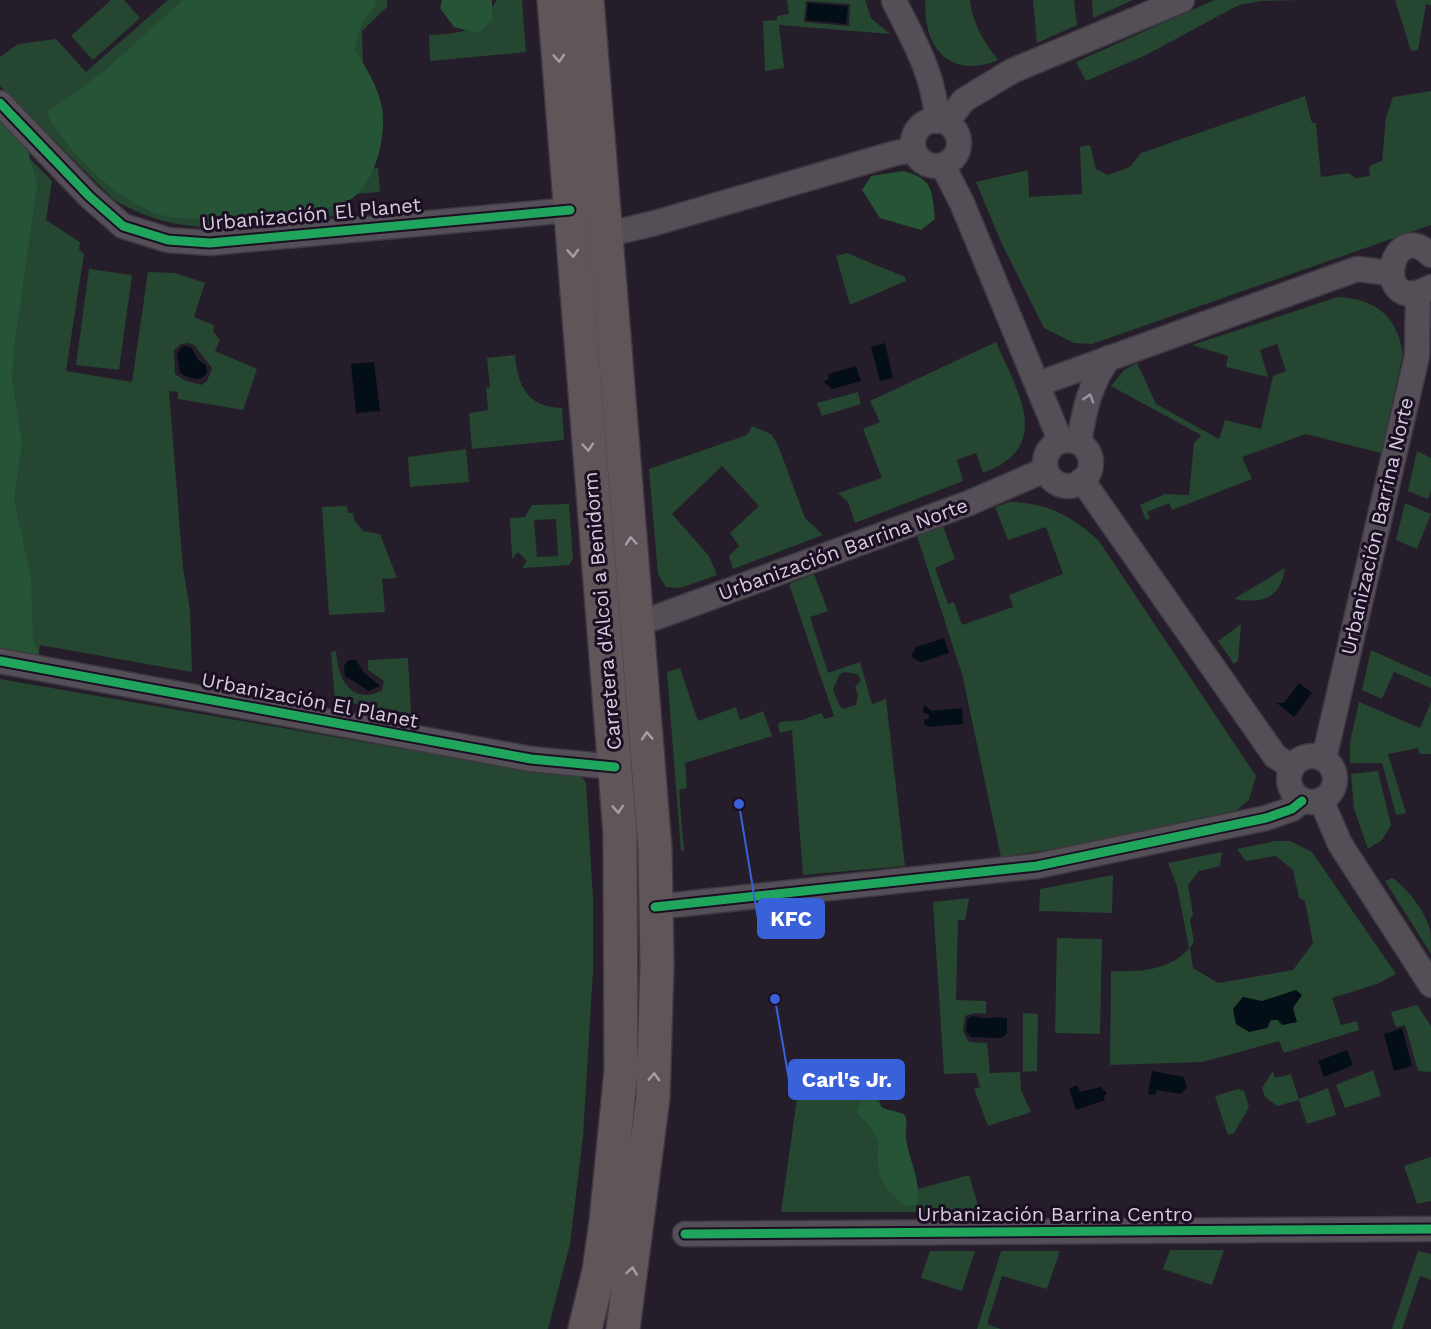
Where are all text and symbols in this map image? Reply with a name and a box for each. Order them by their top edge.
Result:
one-way arrow [552,54,565,63]
street label: Urbanización El Planet [200,192,422,236]
one-way arrow [567,248,580,257]
one-way arrow [1081,393,1094,404]
street label: Urbanización Barrina Norte [1336,395,1418,657]
one-way arrow [581,443,594,452]
street label: Carretera d'Alcoi a Benidorm [578,471,626,751]
street label: Urbanización Barrina Norte [715,493,971,605]
one-way arrow [625,537,638,546]
street label: Urbanización El Planet [200,667,421,733]
one-way arrow [641,731,654,740]
one-way arrow [611,804,624,813]
callout: KFC [758,899,824,938]
text: KFC [770,906,812,931]
callout: Carl's Jr. [789,1060,904,1099]
text: Carl's Jr. [802,1067,892,1092]
one-way arrow [648,1073,661,1082]
street label: Urbanización Barrina Centro [917,1202,1193,1226]
one-way arrow [626,1267,638,1276]

